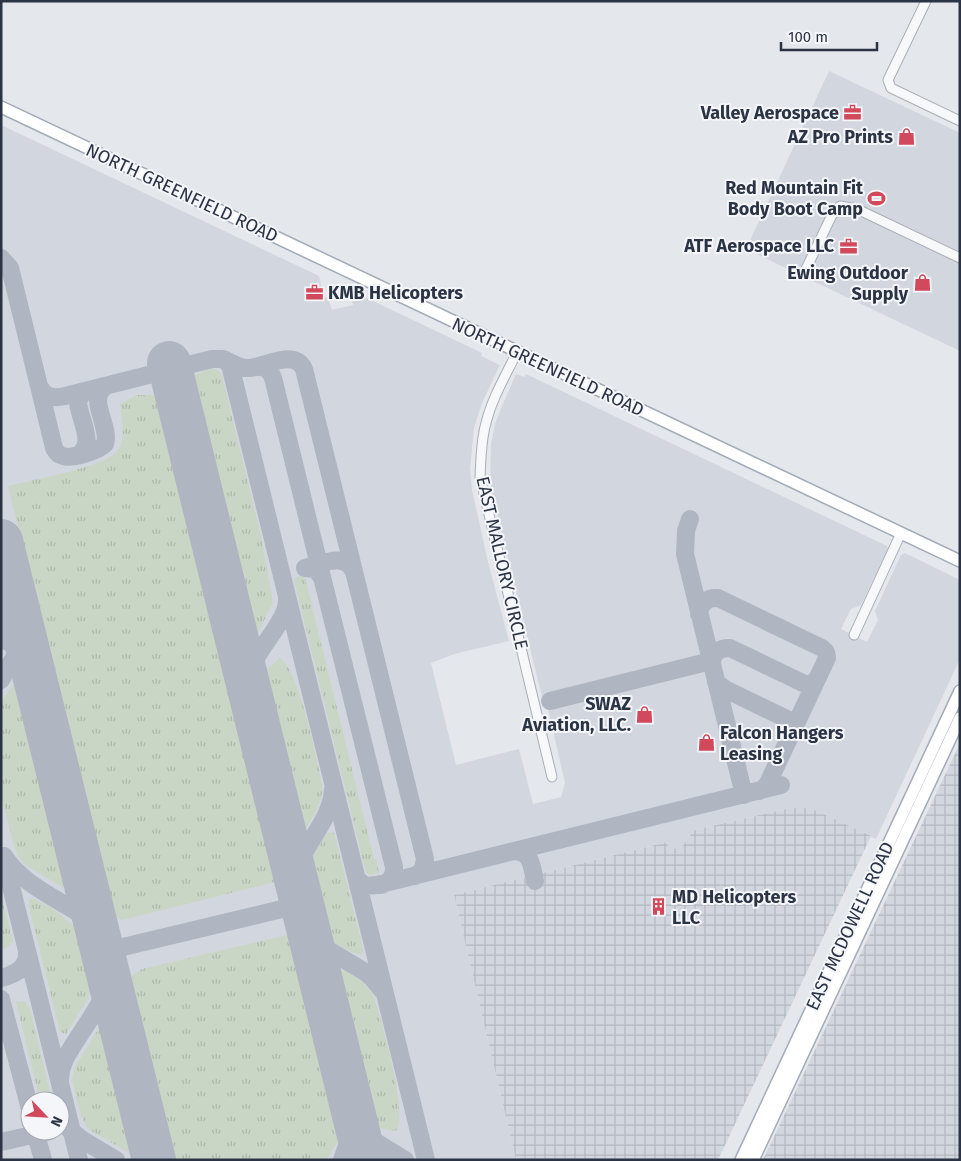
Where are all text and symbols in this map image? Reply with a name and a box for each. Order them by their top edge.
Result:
scale bar [781,20,877,52]
text: 100 m [788,28,828,46]
place label: Valley Aerospace [700,102,839,124]
office icon: Valley Aerospace [843,103,863,123]
place label: AZ Pro Prints [787,126,893,148]
shop icon: AZ Pro Prints [897,127,917,147]
street label: NORTH GREENFIELD ROAD [82,139,282,247]
place label: Red Mountain Fit Body Boot Camp [725,177,864,220]
sports icon: Red Mountain Fit Body Boot Camp [867,188,887,208]
place label: ATF Aerospace LLC [683,235,835,257]
office icon: ATF Aerospace LLC [838,236,858,256]
place label: Ewing Outdoor Supply [787,262,909,305]
shop icon: Ewing Outdoor Supply [912,273,932,293]
place label: KMB Helicopters [328,282,463,304]
office icon: KMB Helicopters [304,283,324,303]
street label: NORTH GREENFIELD ROAD [448,313,648,421]
street label: EAST MALLORY CIRCLE [471,474,533,652]
place label: SWAZ Aviation, LLC. [521,693,631,736]
shop icon: SWAZ Aviation, LLC. [635,704,655,724]
place label: Falcon Hangers Leasing [720,722,844,765]
shop icon: Falcon Hangers Leasing [696,733,716,753]
street label: EAST MCDOWELL ROAD [801,838,899,1014]
place label: MD Helicopters LLC [672,886,797,929]
building icon: MD Helicopters LLC [648,897,668,917]
north arrow [20,1091,70,1141]
text: N [47,1113,66,1129]

